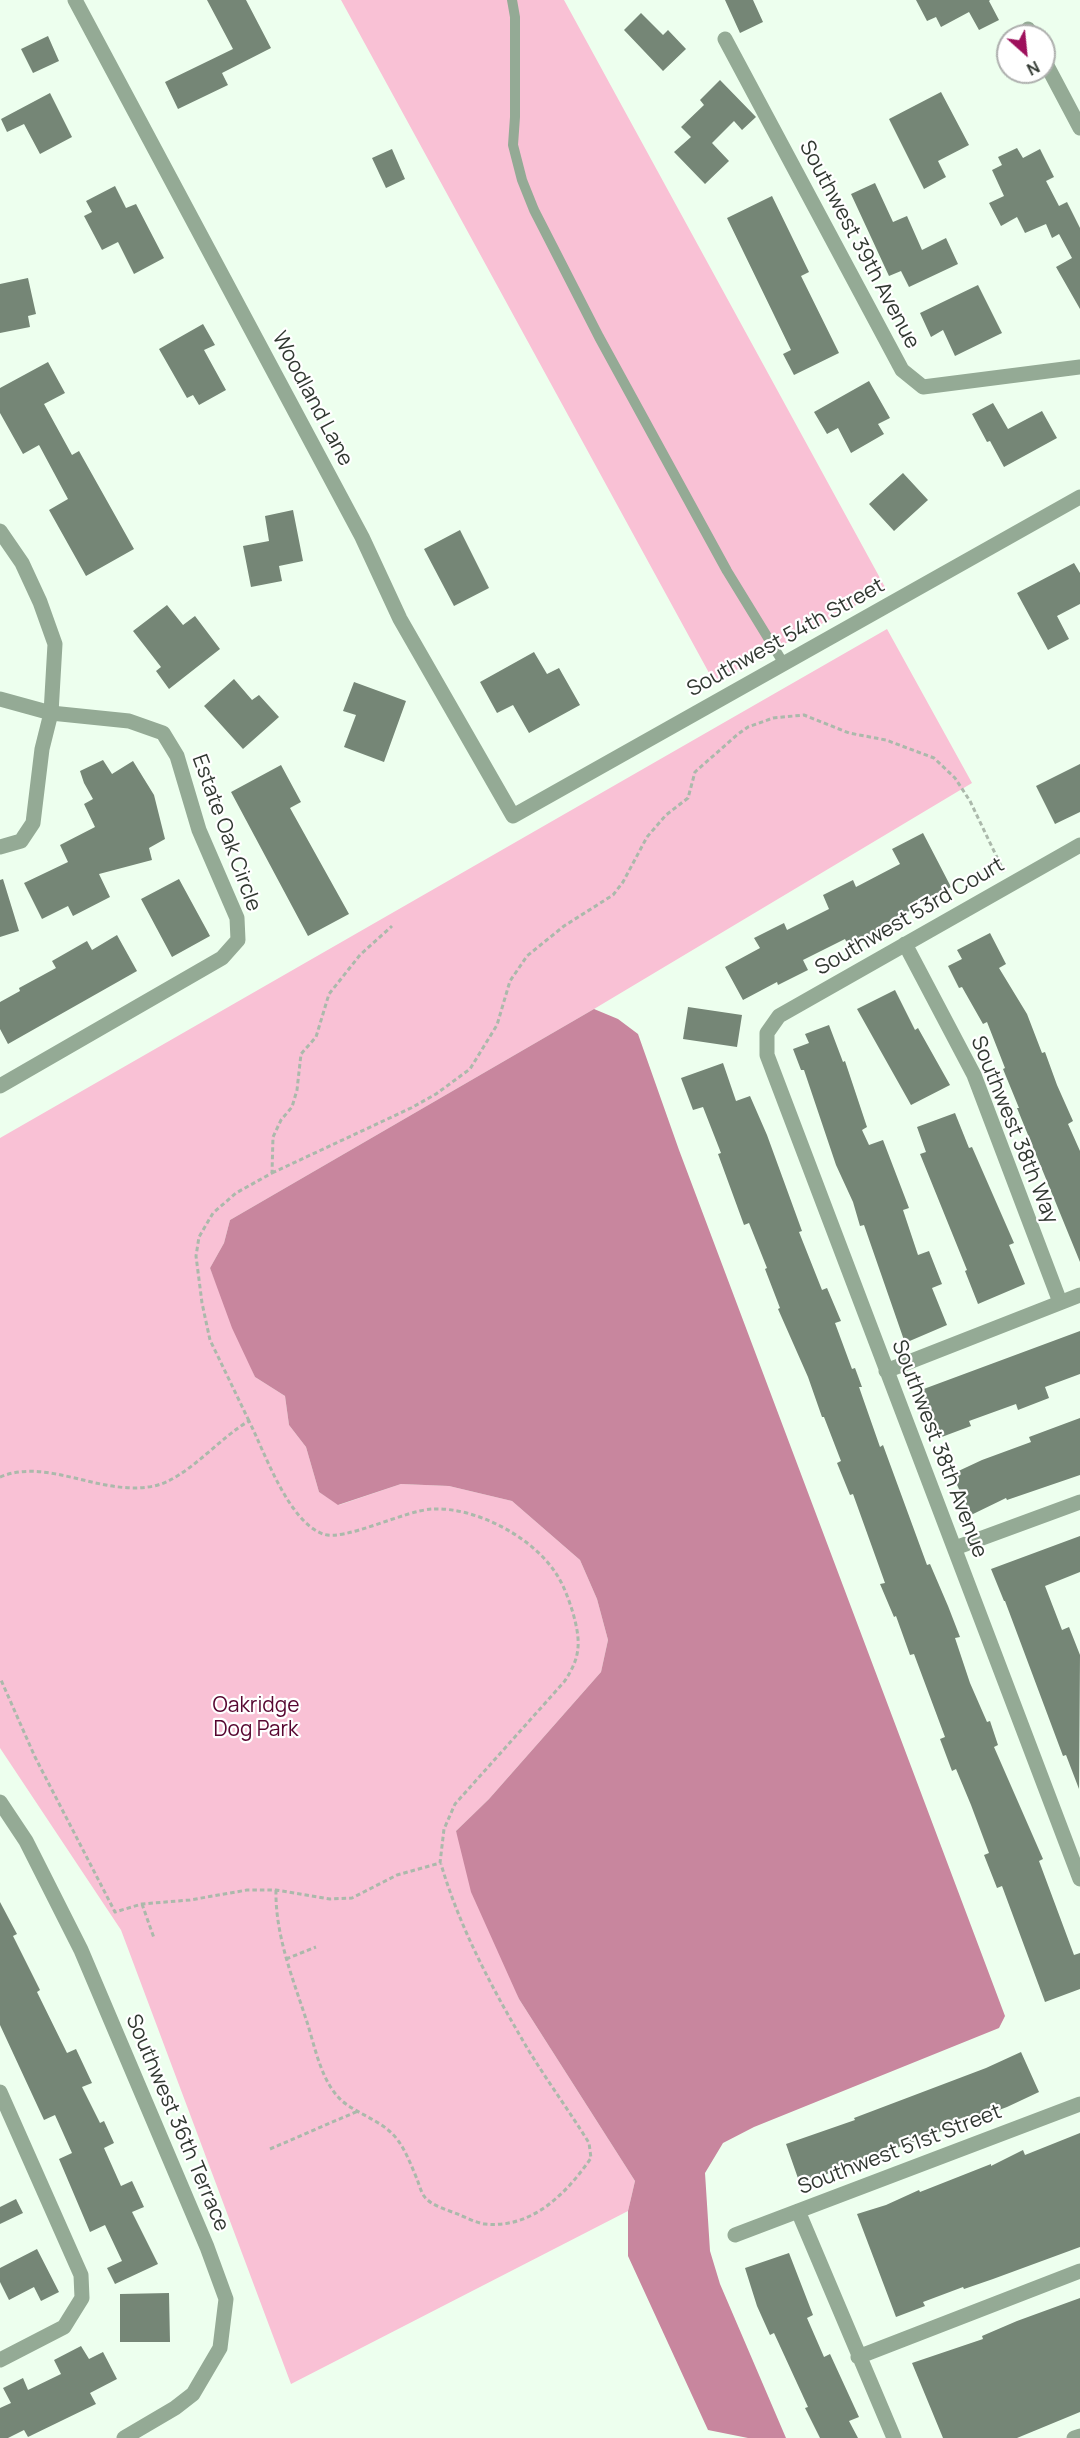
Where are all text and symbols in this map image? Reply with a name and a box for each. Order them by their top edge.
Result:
north arrow [996,24,1056,84]
text: N [1023,56,1043,81]
street label: Southwest 39th Avenue [793,137,925,353]
street label: Woodland Lane [266,328,358,470]
street label: Southwest 54th Street [683,573,889,703]
street label: Estate Oak Circle [186,751,266,915]
street label: Southwest 53rd Court [811,853,1009,981]
street label: Southwest 38th Way [965,1033,1063,1227]
street label: Southwest 38th Avenue [886,1337,992,1561]
park label: Oakridge Dog Park [213,1693,299,1743]
street label: Southwest 36th Terrace [120,2011,234,2235]
street label: Southwest 51st Street [795,2100,1005,2200]

